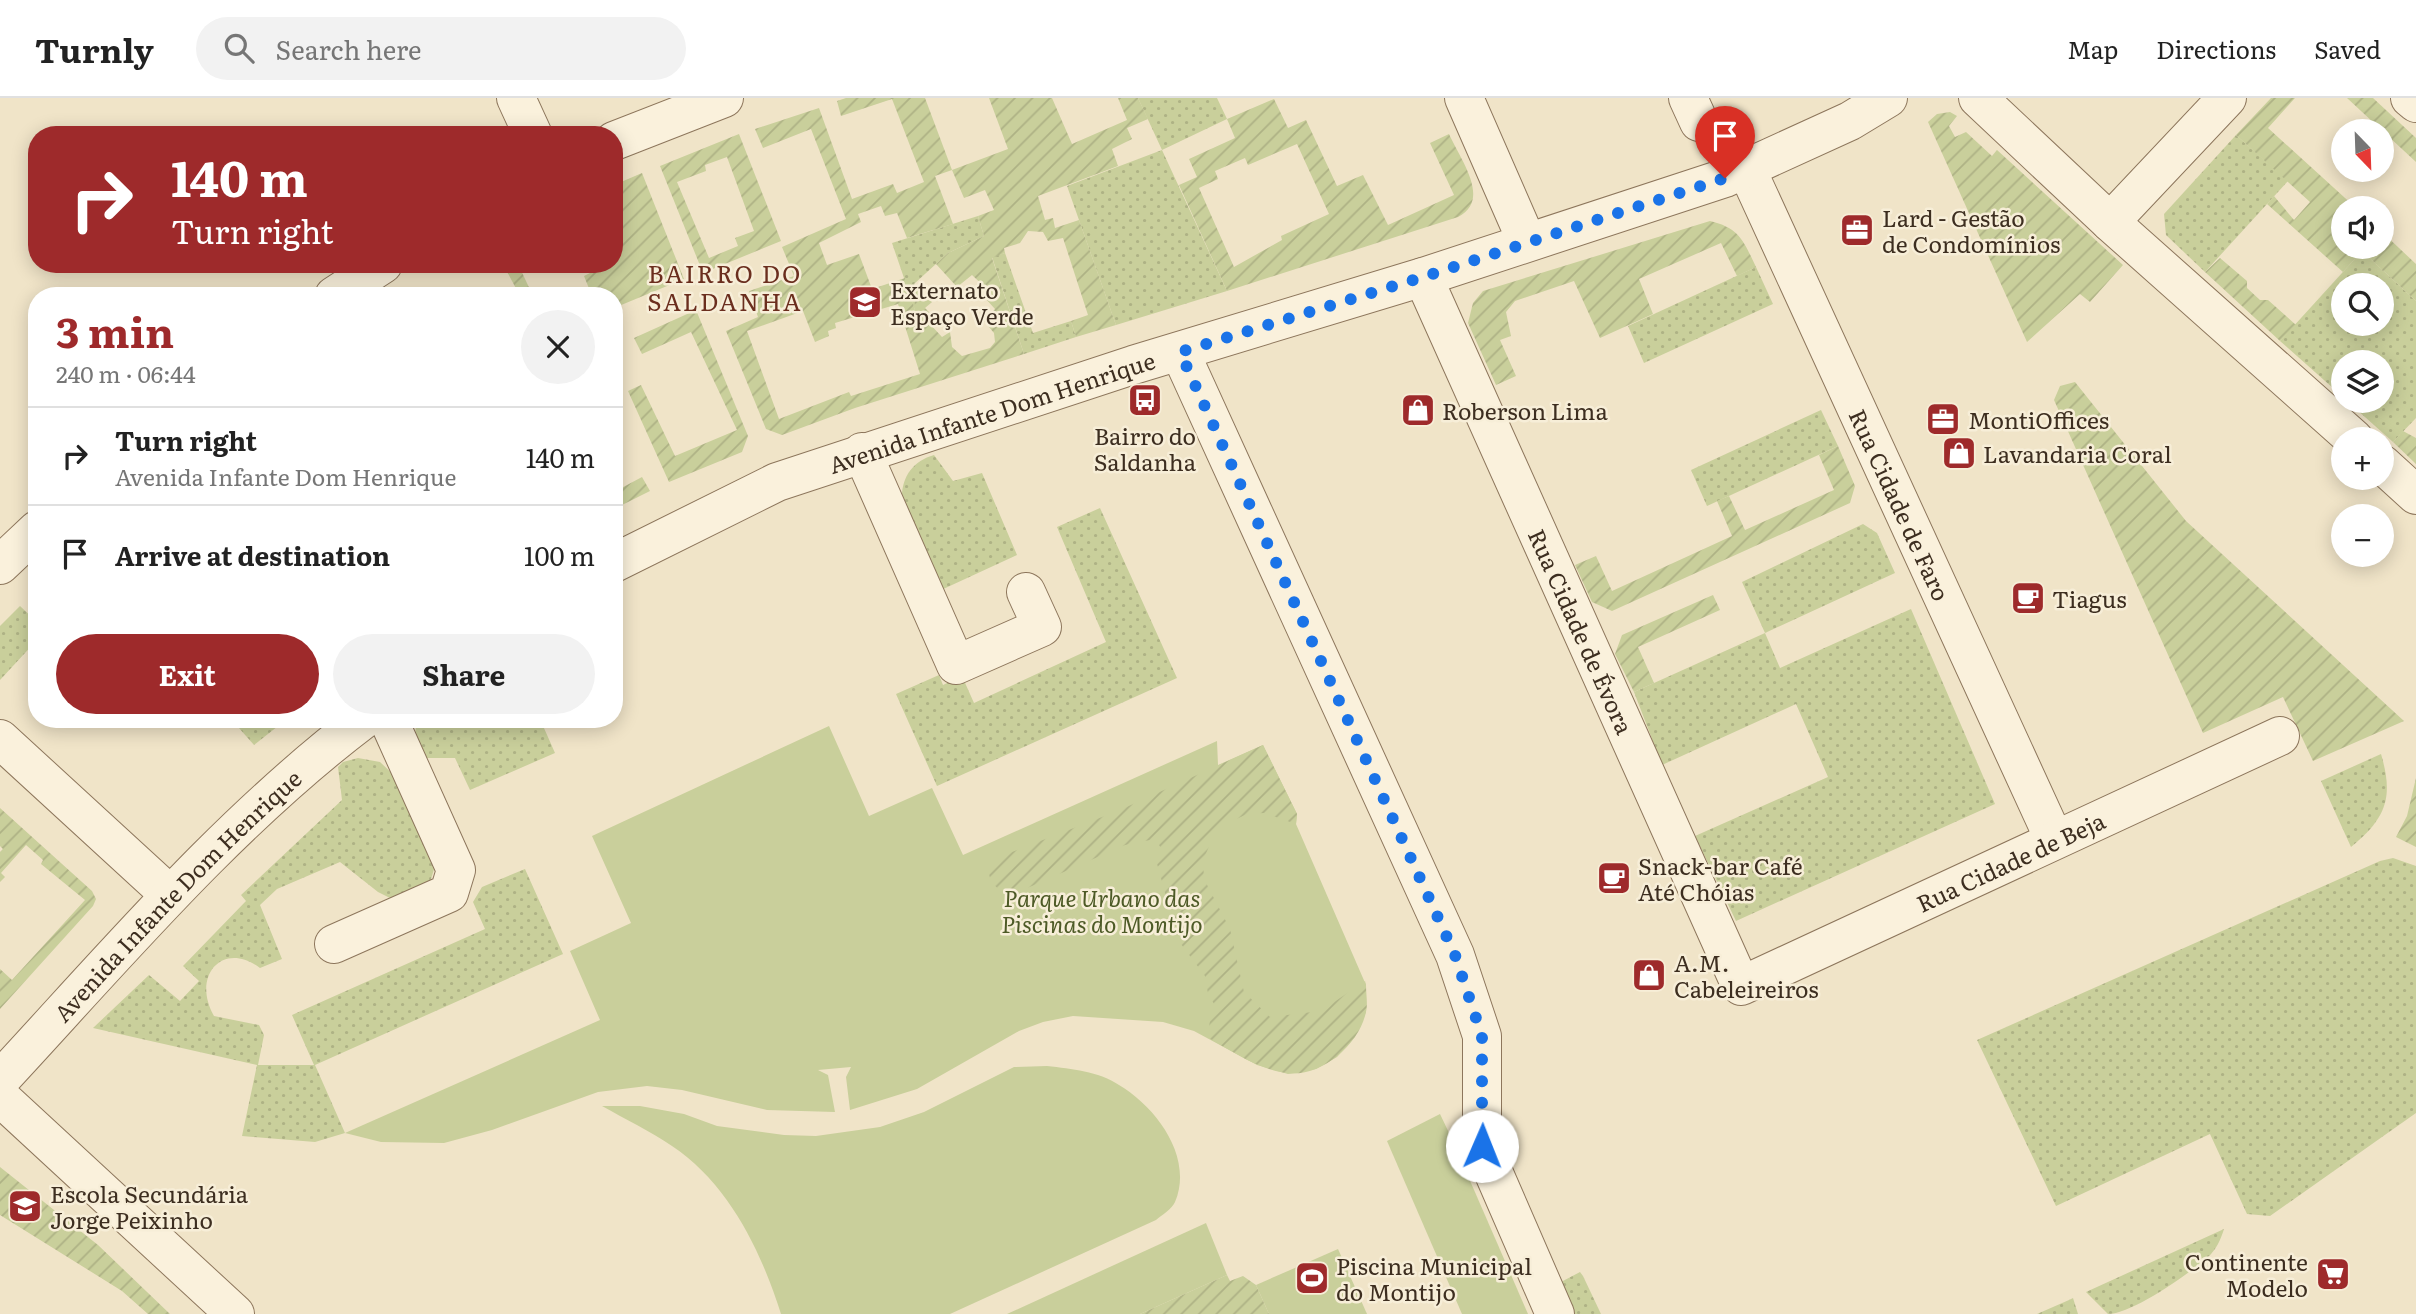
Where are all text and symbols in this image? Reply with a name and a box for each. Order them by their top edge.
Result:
search box [196,17,686,80]
text: Turnly [35,24,154,73]
icon: search [220,29,258,67]
text: Search here [276,29,421,68]
text: Map [2067,31,2118,66]
text: Directions [2156,31,2276,66]
text: Saved [2314,31,2381,66]
pin [1695,106,1755,178]
icon: arrive [1706,117,1744,155]
north arrow [2331,119,2394,182]
map controls [2331,119,2394,567]
text: 140 m [171,139,308,212]
icon: right [56,154,147,245]
button: sound [2331,196,2394,259]
place label: Lard - Gestão de Condomínios [1882,200,2060,260]
text: Turn right [171,206,333,254]
office icon: Lard - Gestão de Condomínios [1838,211,1876,249]
district label: BAIRRO DO SALDANHA [647,255,803,318]
place label: Externato Espaço Verde [890,272,1034,332]
button: search [2331,273,2394,336]
school or university icon: Externato Espaço Verde [846,283,884,321]
text: 3 min [56,299,174,361]
button: close [521,310,595,384]
street label: Avenida Infante Dom Henrique [824,342,1159,481]
button: layers [2331,350,2394,413]
text: 240 m · 06:44 [56,356,196,390]
bus stop icon: Bairro do Saldanha [1126,381,1164,419]
shop icon: Roberson Lima [1399,391,1437,429]
place label: Roberson Lima [1442,393,1608,427]
office icon: MontiOffices [1924,400,1962,438]
place label: MontiOffices [1968,402,2109,436]
street label: Rua Cidade de Faro [1842,403,1959,606]
place label: Bairro do Saldanha [1094,418,1197,478]
text: Turn right [115,420,257,459]
button: + [2331,427,2394,490]
shop icon: Lavandaria Coral [1940,434,1978,472]
place label: Lavandaria Coral [1983,436,2172,470]
icon: right [56,437,94,475]
text: 140 m [526,437,595,476]
text: Avenida Infante Dom Henrique [115,459,456,493]
button: − [2331,504,2394,567]
street label: Rua Cidade de Évora [1521,523,1643,740]
icon: arrive [56,535,94,573]
text: Arrive at destination [115,535,390,574]
text: 100 m [524,535,595,574]
cafe icon: Tiagus [2009,579,2047,617]
place label: Tiagus [2052,581,2127,615]
button: Exit [56,634,319,714]
button: Share [333,634,595,714]
street label: Avenida Infante Dom Henrique [45,761,308,1029]
street label: Rua Cidade de Beja [1910,802,2111,919]
place label: Snack-bar Café Até Chóias [1638,848,1803,908]
cafe icon: Snack-bar Café Até Chóias [1595,859,1633,897]
park label: Parque Urbano das Piscinas do Montijo [1001,880,1203,940]
place label: A.M. Cabeleireiros [1674,945,1819,1005]
shop icon: A.M. Cabeleireiros [1630,956,1668,994]
position arrow [1445,1109,1519,1183]
place label: Escola Secundária Jorge Peixinho [50,1176,249,1236]
school or university icon: Escola Secundária Jorge Peixinho [6,1187,44,1225]
place label: Continente Modelo [2185,1244,2308,1304]
place label: Piscina Municipal do Montijo [1336,1248,1532,1308]
supermarket icon: Continente Modelo [2314,1255,2352,1293]
sports icon: Piscina Municipal do Montijo [1293,1259,1331,1297]

